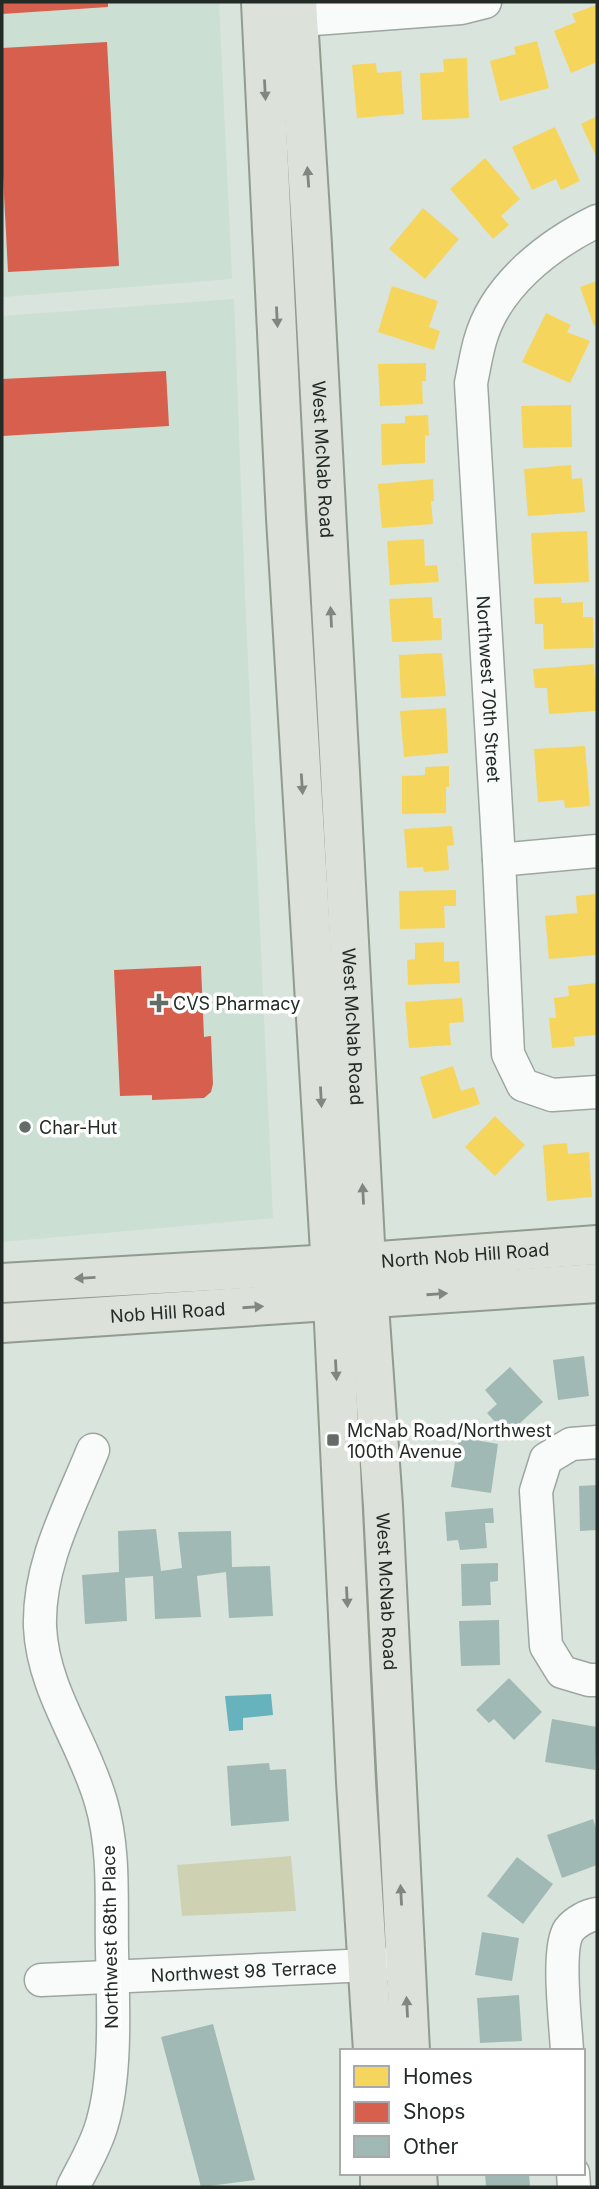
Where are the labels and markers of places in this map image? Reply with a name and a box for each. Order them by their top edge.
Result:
place label: CVS Pharmacy [173,993,300,1014]
marker: CVS Pharmacy [151,995,167,1011]
place label: Char-Hut [39,1117,117,1138]
marker: Char-Hut [17,1119,33,1135]
place label: McNab Road/Northwest 100th Avenue [347,1420,552,1462]
marker: McNab Road/Northwest 100th Avenue [325,1432,341,1448]

